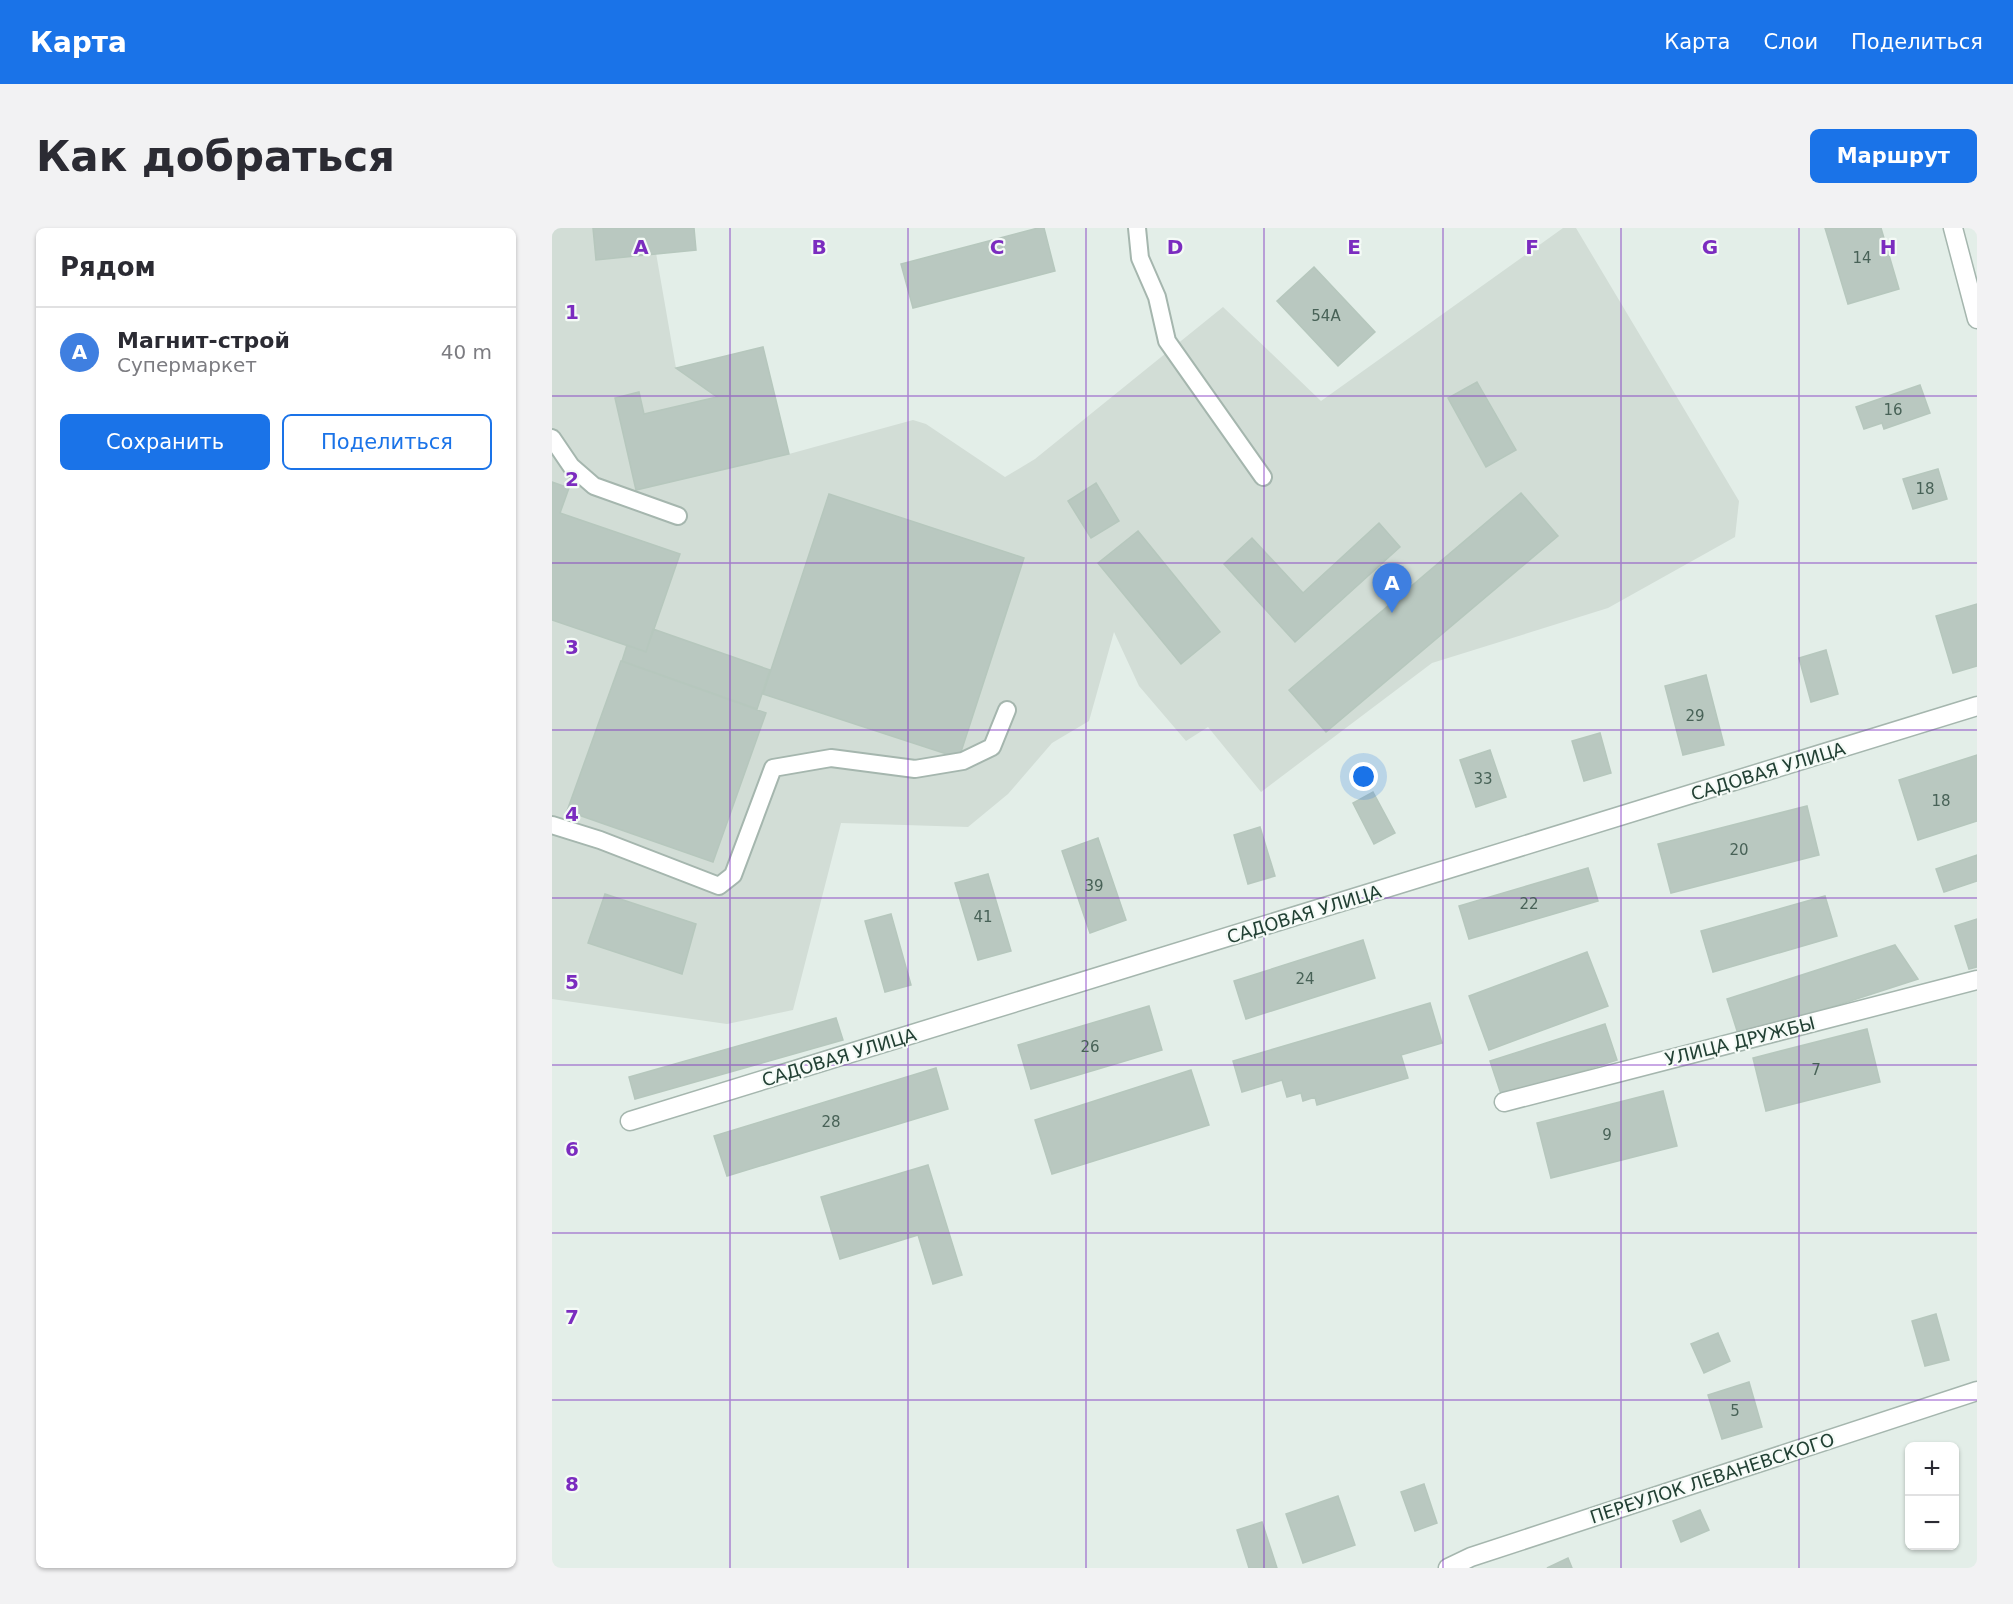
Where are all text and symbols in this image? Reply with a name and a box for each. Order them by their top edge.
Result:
text: Карта [30,26,127,59]
text: Карта [1664,30,1730,54]
text: Слои [1763,30,1818,54]
text: Поделиться [1851,30,1983,54]
button: Маршрут [1810,129,1977,183]
text: Как добраться [36,132,395,181]
text: A [633,235,649,259]
text: B [811,235,827,259]
text: C [990,235,1004,259]
text: D [1167,235,1183,259]
text: E [1347,235,1361,259]
text: F [1525,235,1539,259]
text: G [1702,235,1718,259]
text: H [1880,235,1896,259]
house number: 14 [1852,249,1872,267]
text: Рядом [60,252,156,282]
text: 1 [565,300,579,324]
house number: 54А [1311,307,1341,325]
text: Магнит-строй [117,328,290,353]
text: A [72,340,87,364]
text: 40 m [441,340,492,364]
text: Супермаркет [117,353,257,377]
house number: 16 [1883,401,1903,419]
button: Сохранить [60,414,270,470]
button: Поделиться [282,414,492,470]
text: 2 [565,467,579,491]
house number: 18 [1915,480,1935,498]
pin: A [1372,564,1412,613]
text: 3 [565,635,579,659]
house number: 29 [1685,707,1705,725]
street label: САДОВАЯ УЛИЦА [1688,737,1848,804]
your location [1349,762,1378,791]
house number: 33 [1473,770,1493,788]
house number: 18 [1931,792,1951,810]
text: 4 [565,802,579,826]
house number: 20 [1729,841,1749,859]
house number: 39 [1084,877,1104,895]
street label: САДОВАЯ УЛИЦА [1224,880,1384,947]
house number: 22 [1519,895,1539,913]
house number: 41 [973,908,993,926]
text: 5 [565,970,579,994]
house number: 24 [1295,970,1315,988]
street label: УЛИЦА ДРУЖБЫ [1663,1012,1817,1070]
street label: САДОВАЯ УЛИЦА [759,1023,919,1090]
house number: 26 [1080,1038,1100,1056]
house number: 7 [1811,1061,1821,1079]
house number: 28 [821,1113,841,1131]
house number: 9 [1602,1126,1612,1144]
text: 6 [565,1137,579,1161]
text: 7 [565,1305,579,1329]
house number: 5 [1730,1402,1740,1420]
street label: ПЕРЕУЛОК ЛЕВАНЕВСКОГО [1587,1428,1837,1528]
map controls [1905,1442,1959,1550]
button: + [1905,1442,1959,1496]
text: 8 [565,1472,579,1496]
button: − [1905,1496,1959,1550]

